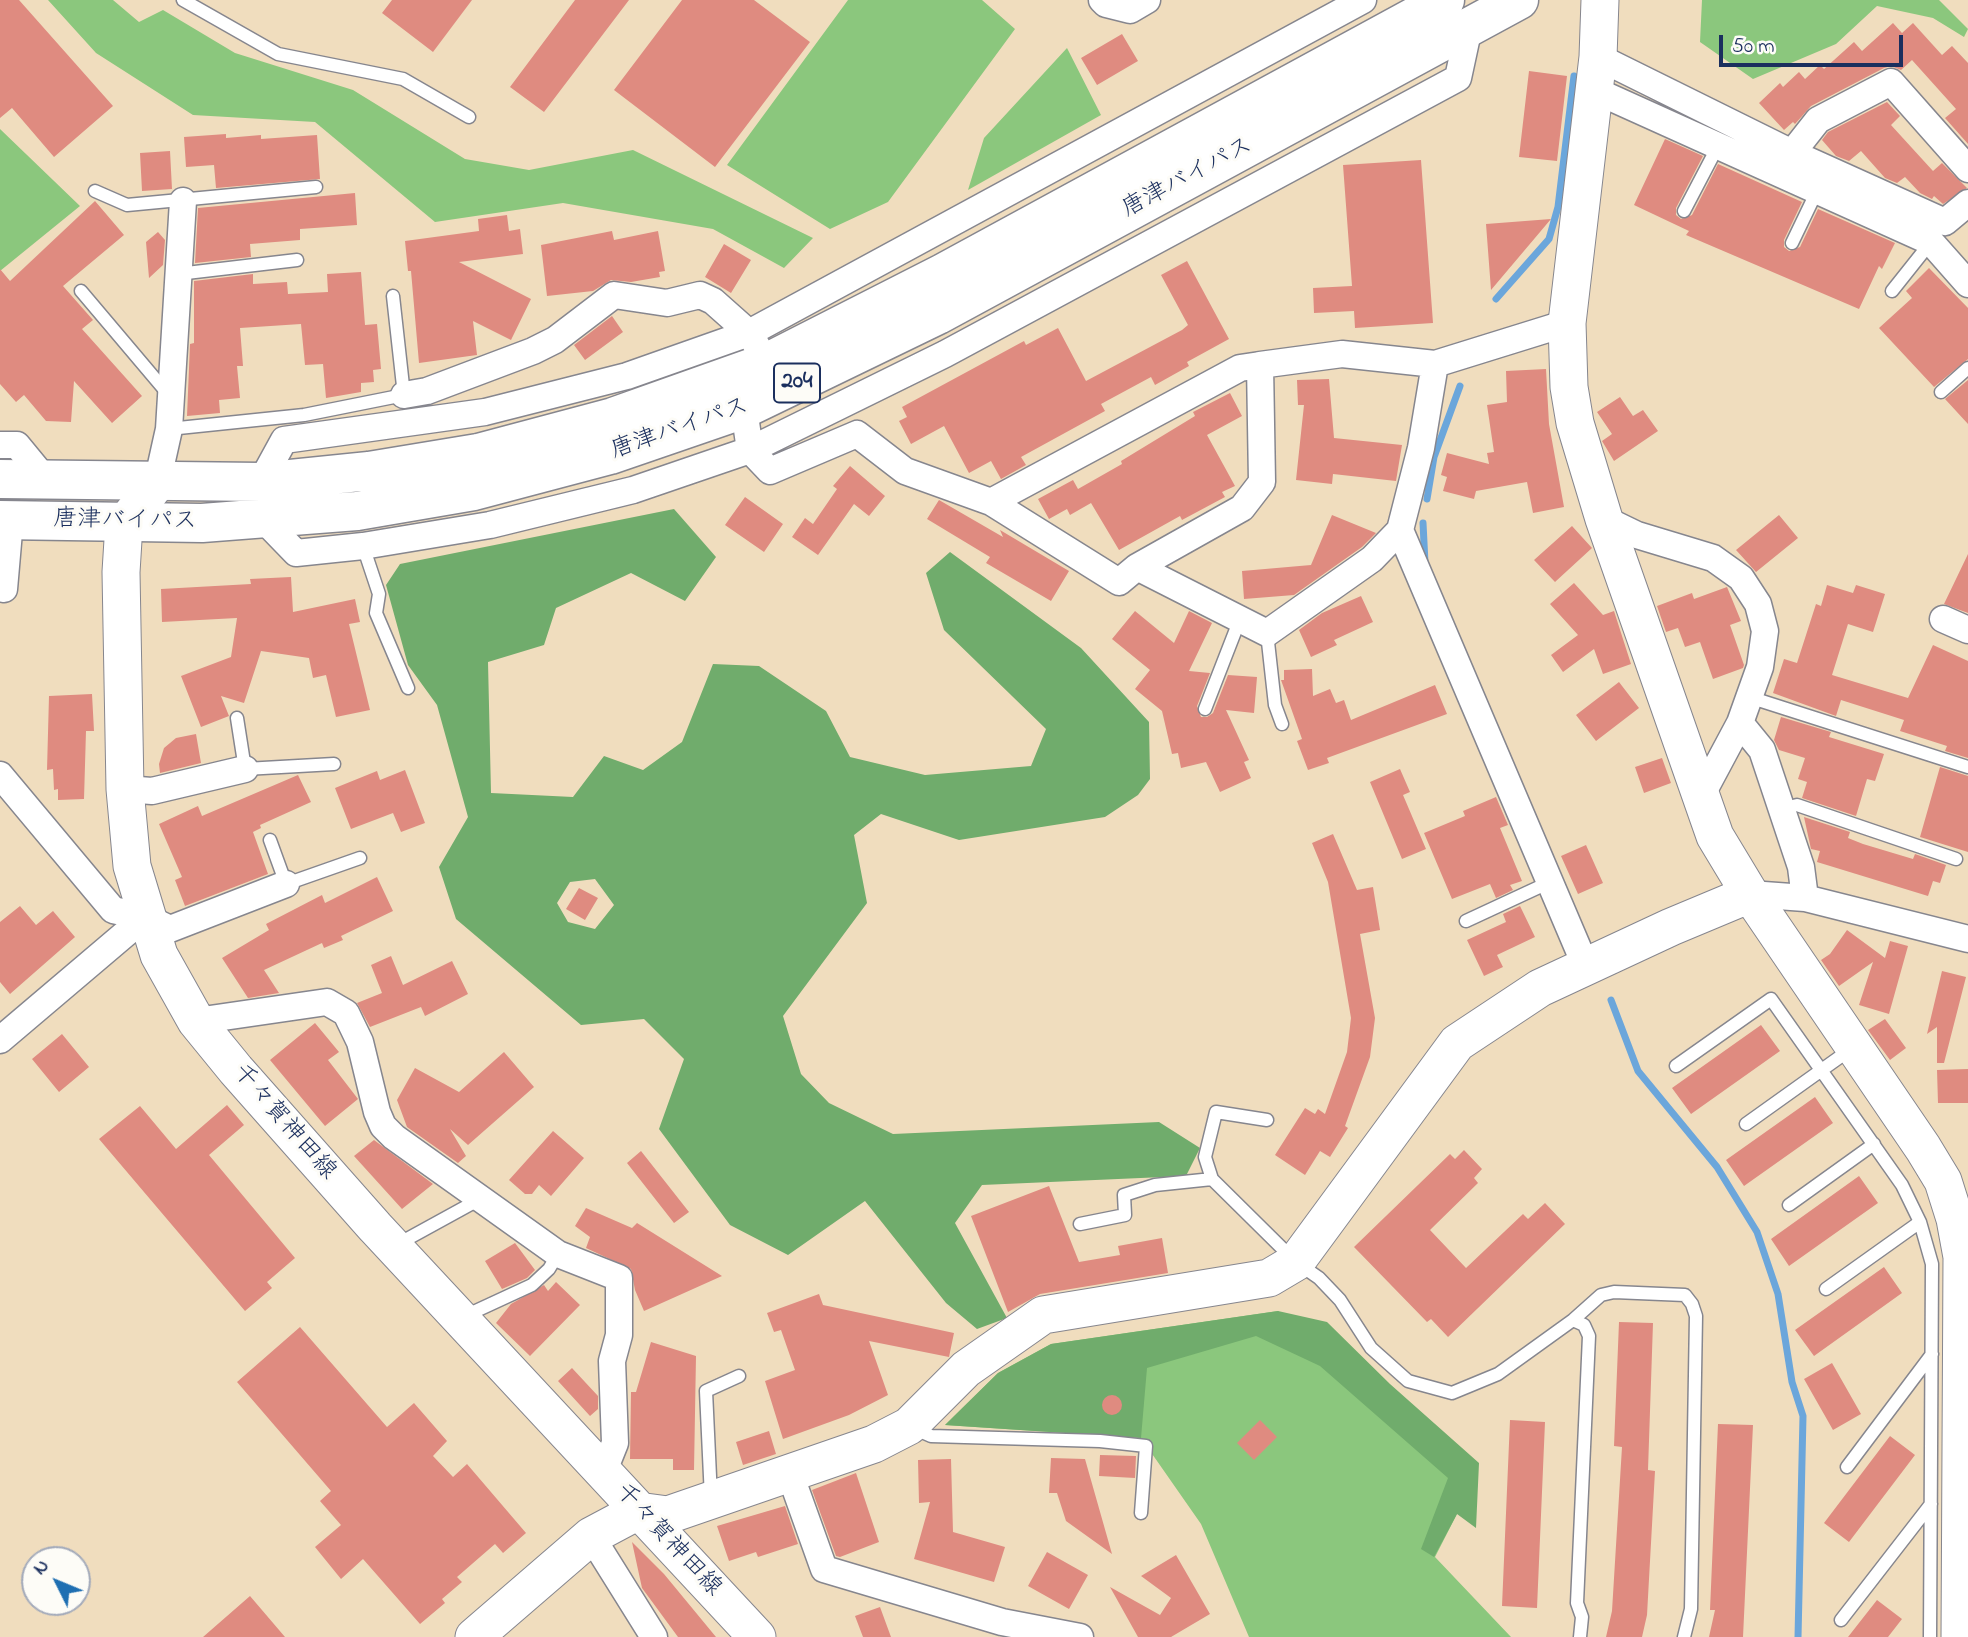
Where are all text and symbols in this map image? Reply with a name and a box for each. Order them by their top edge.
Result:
scale bar [1723,21,1907,65]
text: 50 m [1732,32,1775,62]
street label: 唐津バイパス [1118,132,1258,226]
road number: 204 [774,364,820,402]
street label: 唐津バイパス [607,393,753,467]
street label: 唐津バイパス [53,506,197,538]
street label: 千々賀神田線 [225,1059,341,1187]
street label: 千々賀神田線 [607,1479,727,1603]
north arrow [21,1546,91,1616]
text: N [27,1554,56,1582]

